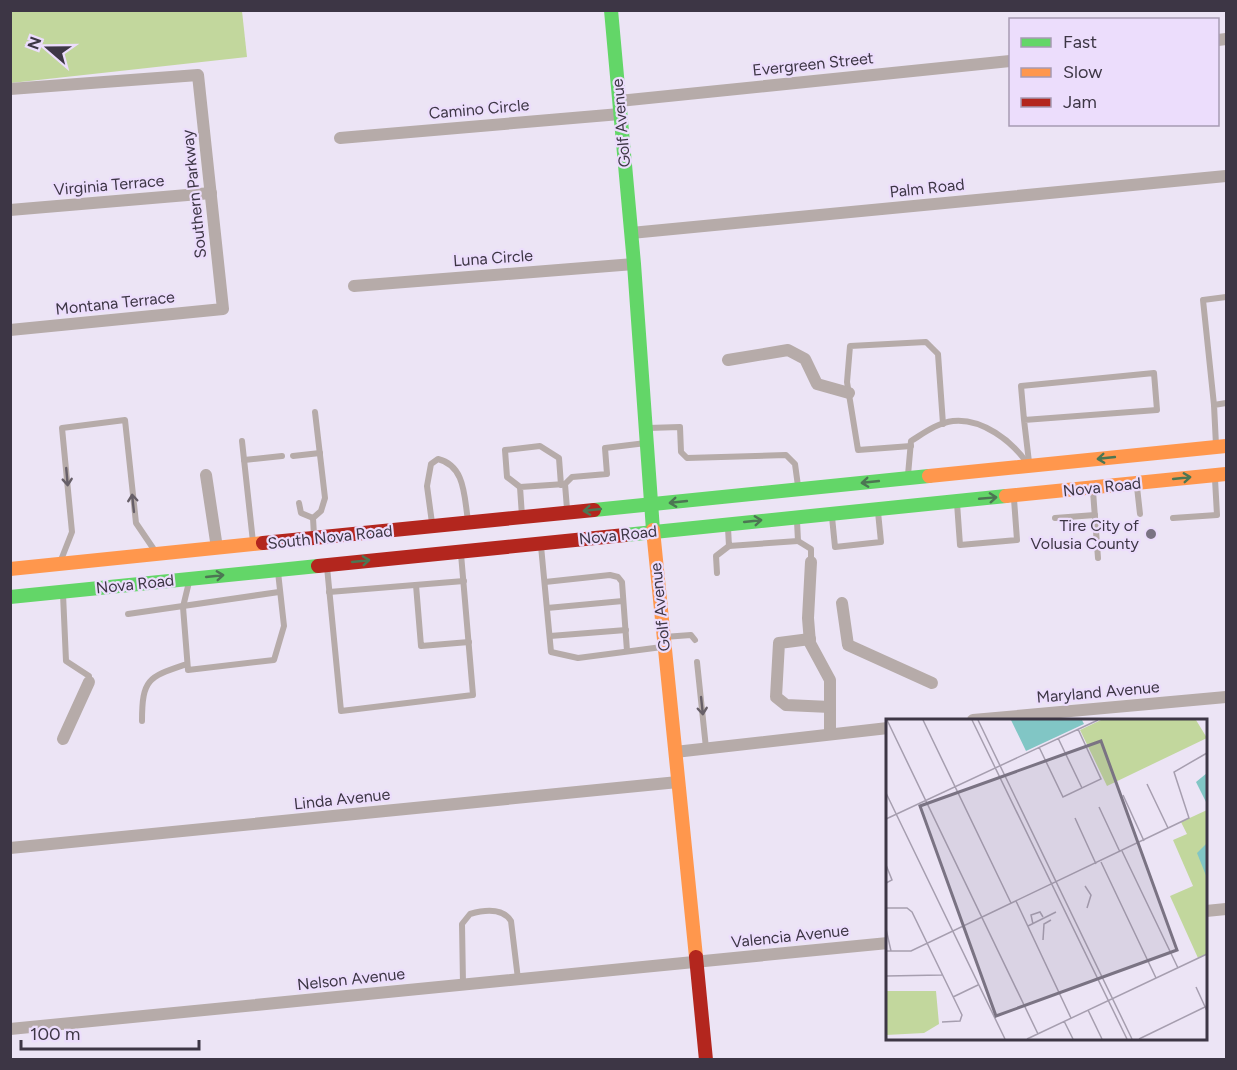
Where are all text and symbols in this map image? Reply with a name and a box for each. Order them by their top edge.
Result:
north arrow [18,18,78,78]
legend [1009,18,1219,126]
text: Fast [1063,31,1097,53]
text: N [23,34,45,52]
street label: Evergreen Street [751,48,875,80]
text: Slow [1063,61,1102,83]
street label: Golf Avenue [608,78,634,168]
text: Jam [1063,91,1097,113]
street label: Camino Circle [428,95,530,123]
street label: Southern Parkway [178,128,210,259]
street label: Virginia Terrace [53,171,165,199]
street label: Palm Road [889,175,965,201]
street label: Luna Circle [453,246,534,270]
street label: Montana Terrace [54,287,176,319]
one-way arrow [1096,453,1116,464]
one-way arrow [62,467,73,487]
one-way arrow [1172,472,1192,483]
street label: Nova Road [1062,473,1142,501]
one-way arrow [861,477,881,488]
one-way arrow [978,492,998,503]
one-way arrow [127,493,138,513]
one-way arrow [668,497,688,508]
one-way arrow [583,505,602,516]
one-way arrow [742,515,762,526]
place label: Tire City of Volusia County [1030,516,1140,553]
street label: South Nova Road [267,521,393,553]
street label: Nova Road [578,521,658,549]
marker: Tire City of Volusia County [1144,527,1158,541]
one-way arrow [351,555,371,566]
street label: Golf Avenue [646,562,674,652]
street label: Nova Road [95,570,175,598]
one-way arrow [204,570,224,581]
street label: Maryland Avenue [1036,677,1161,707]
one-way arrow [696,695,707,715]
inset map [886,719,1207,1040]
street label: Linda Avenue [293,784,391,813]
street label: Valencia Avenue [730,920,850,952]
street label: Nelson Avenue [296,964,406,994]
scale bar [21,1013,200,1051]
text: 100 m [30,1023,80,1045]

